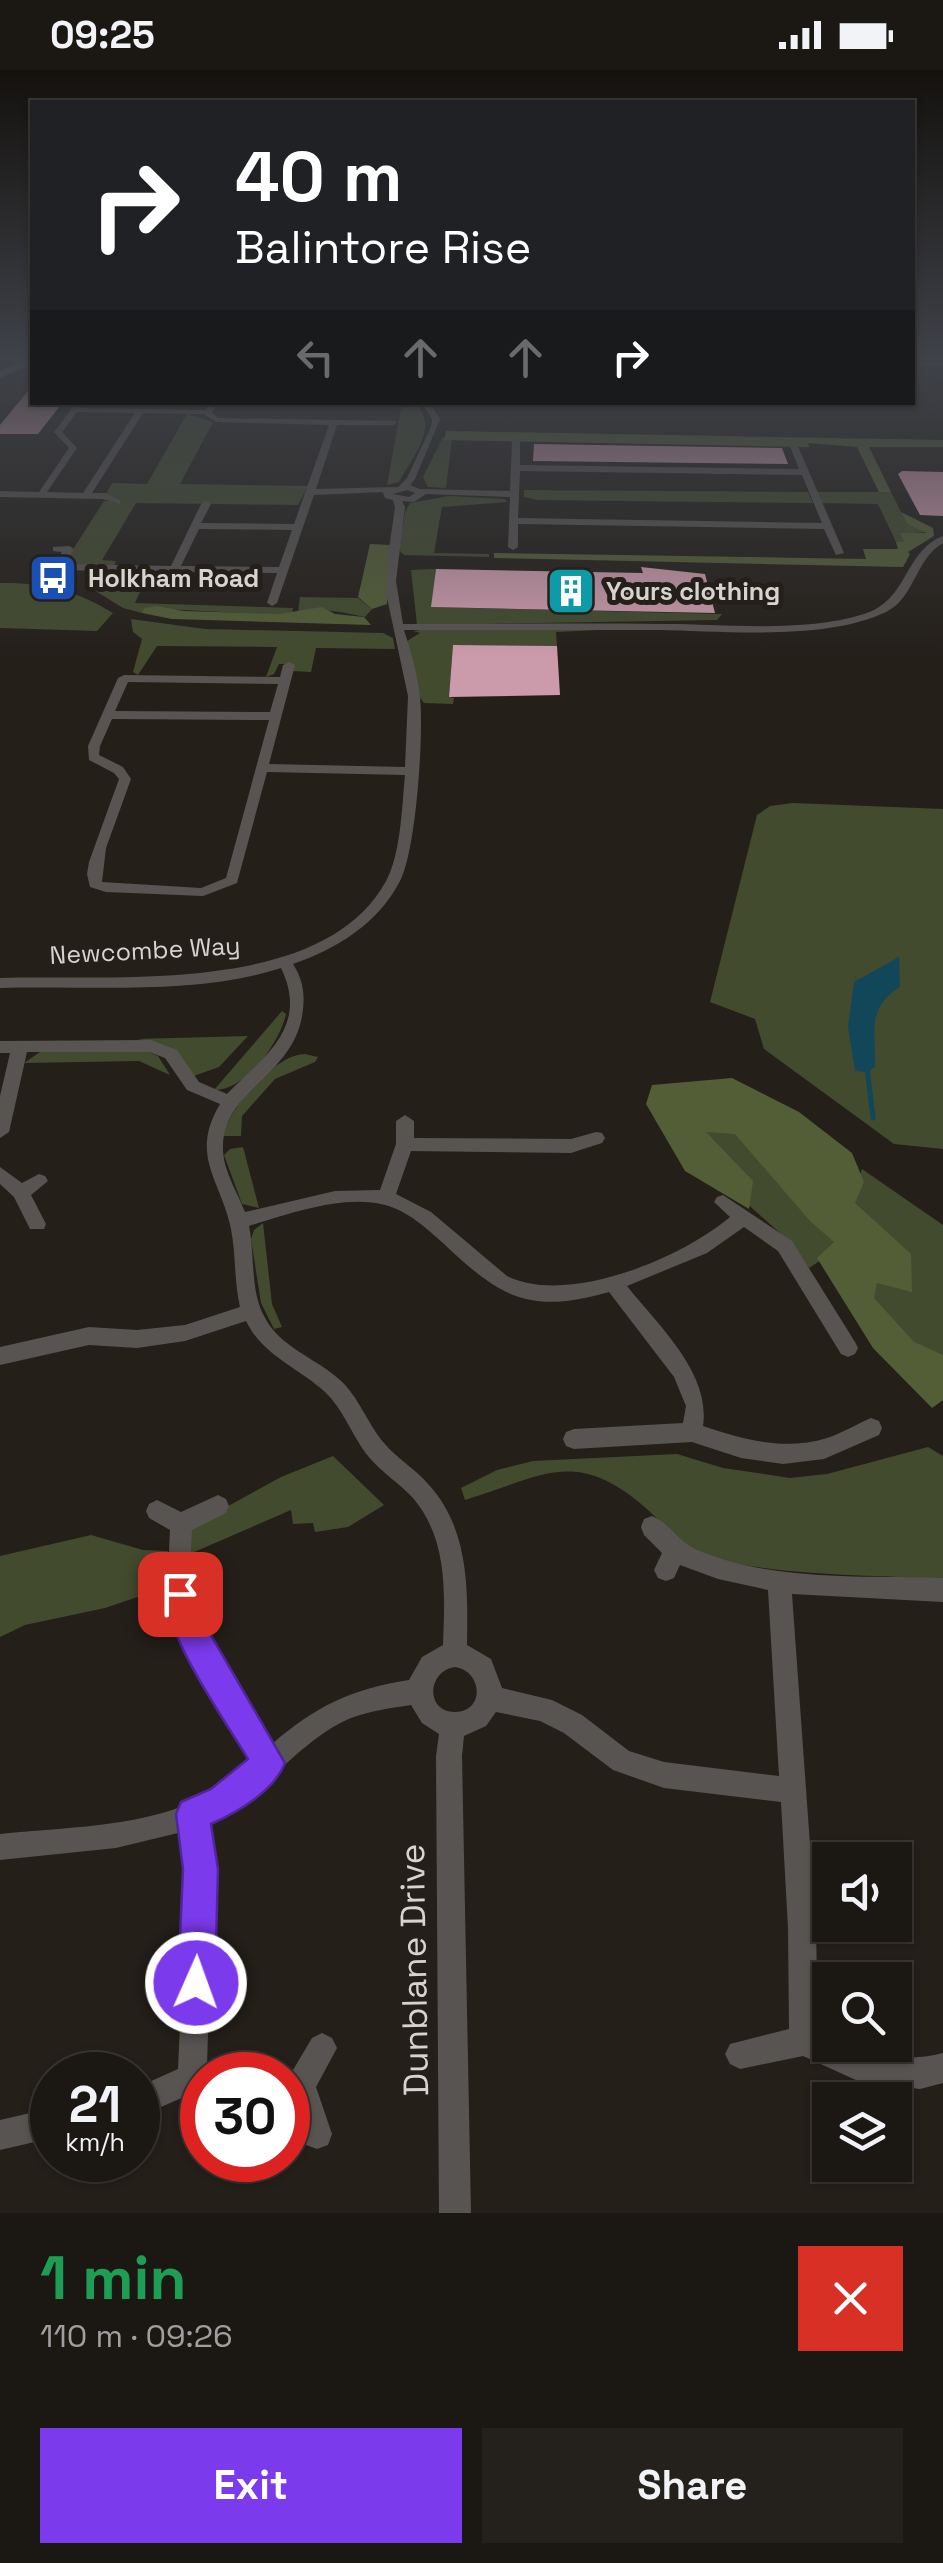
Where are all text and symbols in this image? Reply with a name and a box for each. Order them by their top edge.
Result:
text: 09:25 [50,11,155,59]
text: 40 m [235,132,402,221]
icon: right [70,140,200,270]
text: Balintore Rise [235,219,531,276]
icon: left [288,330,343,385]
icon: ahead [393,330,448,385]
icon: ahead [498,330,553,385]
icon: right [603,330,658,385]
bus stop icon: Holkham Road [27,552,79,604]
place label: Holkham Road [88,562,259,594]
building icon: Yours clothing [545,565,597,617]
place label: Yours clothing [606,575,780,607]
street label: Newcombe Way [49,929,241,971]
pin [138,1552,223,1637]
icon: arrive [153,1567,208,1622]
map controls [812,1842,912,2182]
button: sound [812,1842,912,1942]
street label: Dunblane Drive [390,1843,438,2097]
position arrow [144,1931,248,2035]
button: search [812,1962,912,2062]
speed limit sign: 30 [180,2052,310,2182]
text: 21 [69,2073,121,2137]
button: layers [812,2082,912,2182]
text: km/h [65,2126,125,2158]
text: 1 min [40,2240,187,2317]
button: close [798,2246,903,2351]
text: 110 m · 09:26 [40,2316,233,2356]
button: Exit [40,2428,462,2543]
button: Share [482,2428,903,2543]

